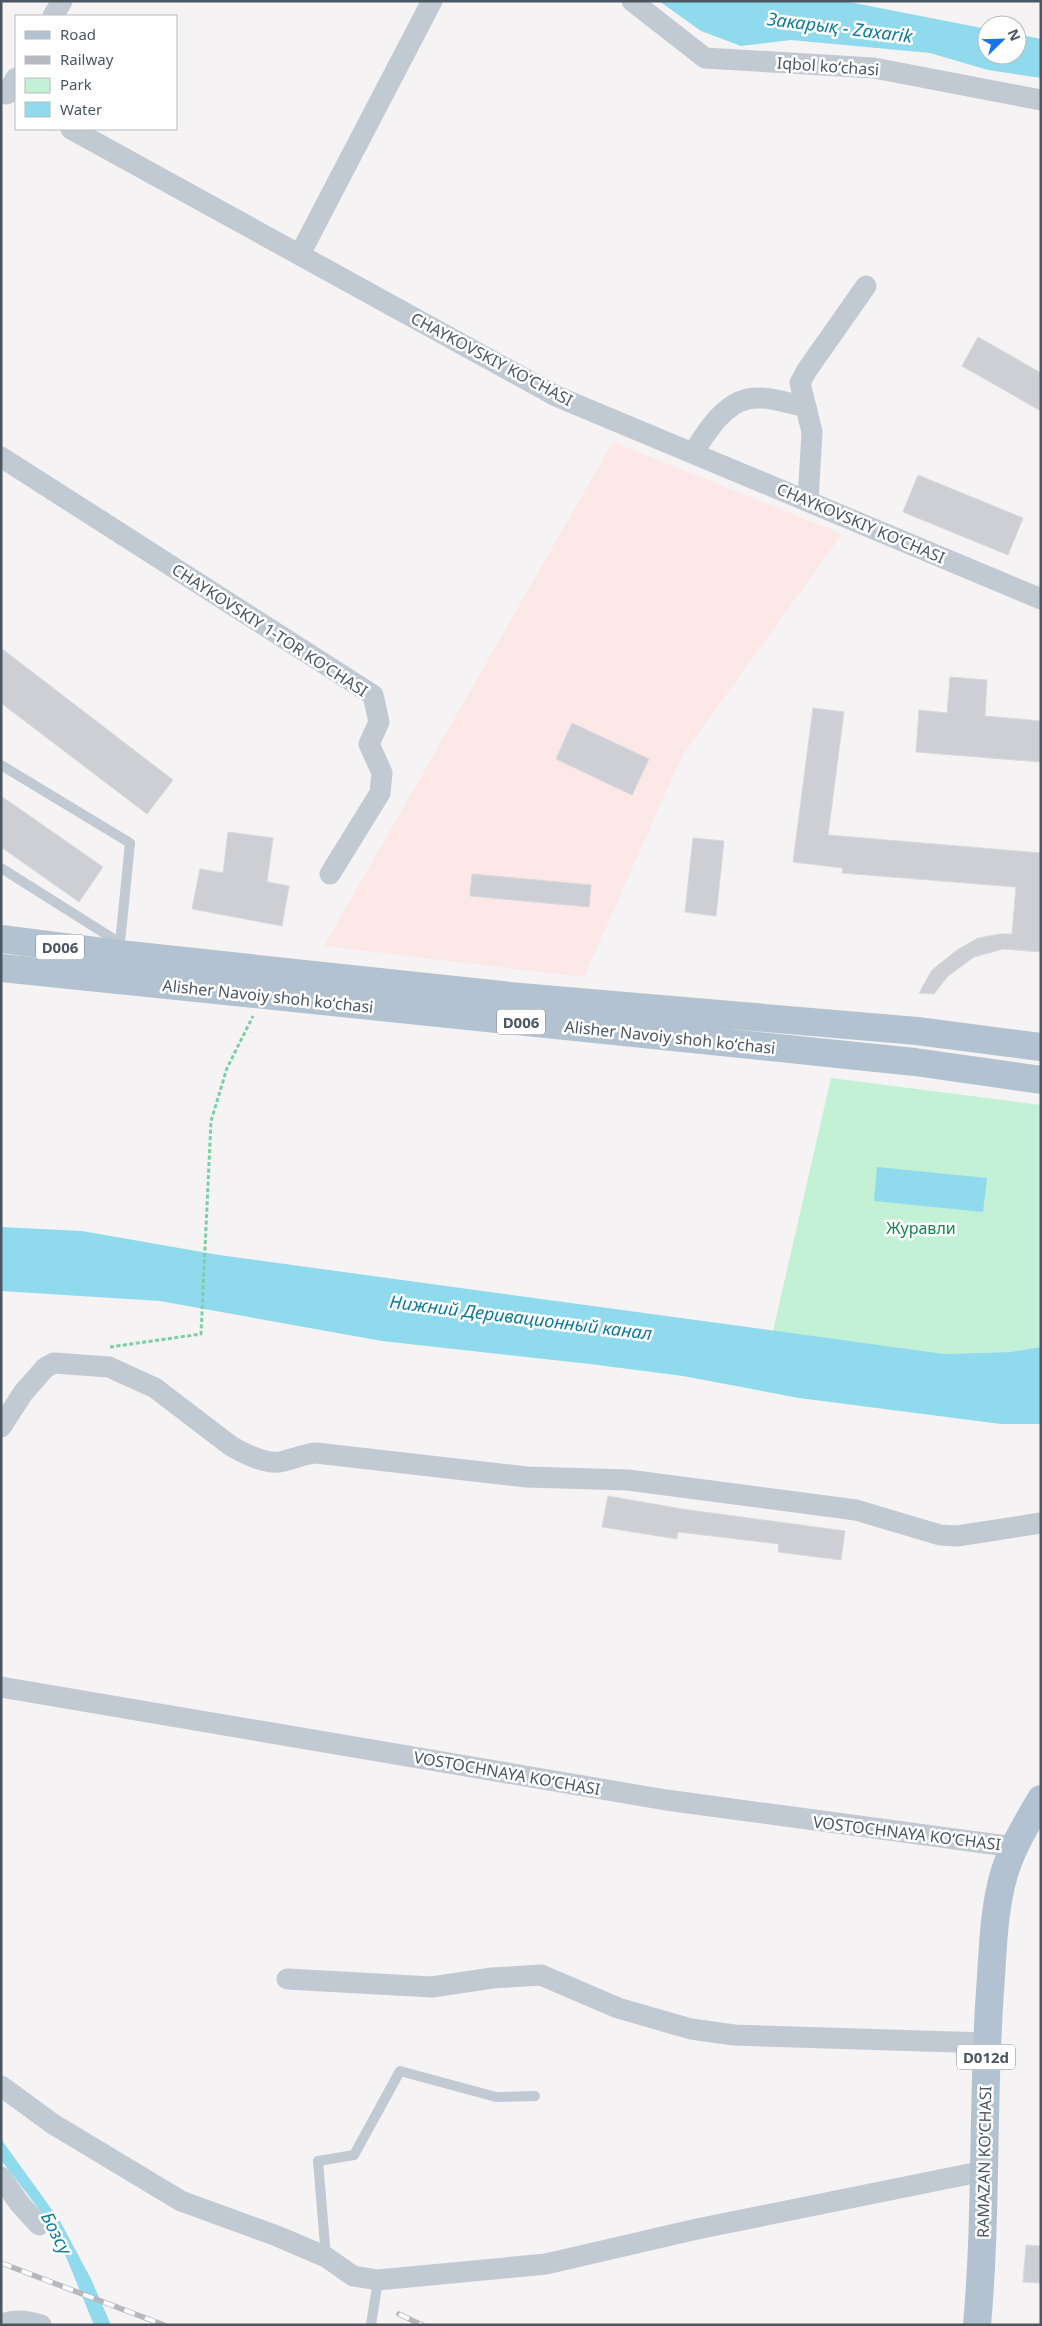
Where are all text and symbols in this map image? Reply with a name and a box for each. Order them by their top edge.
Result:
water label: Закарық - Zaxarik [765,6,915,48]
legend [15,15,178,130]
north arrow [977,15,1027,65]
text: Road [60,24,96,44]
text: N [1003,26,1025,44]
text: Railway [60,49,114,69]
street label: Iqbol koʻchasi [776,51,880,81]
text: Park [60,74,92,94]
text: Water [60,99,102,119]
street label: CHAYKOVSKIY KO‘CHASI [407,307,577,411]
street label: CHAYKOVSKIY KO‘CHASI [774,478,948,568]
street label: CHAYKOVSKIY 1-TOR KO‘CHASI [168,558,372,702]
road number: D006 [36,934,84,960]
street label: Alisher Navoiy shoh koʻchasi [162,974,374,1018]
road number: D006 [497,1010,545,1034]
street label: Alisher Navoiy shoh koʻchasi [564,1015,776,1059]
park label: Журавли [886,1217,956,1239]
water label: Нижний Деривационный канал [389,1289,653,1345]
street label: VOSTOCHNAYA KO‘CHASI [412,1746,602,1800]
street label: VOSTOCHNAYA KO‘CHASI [812,1811,1002,1855]
road number: D012d [957,2044,1015,2070]
street label: RAMAZAN KO‘CHASI [972,2086,996,2238]
water label: Бозсу [36,2208,78,2260]

